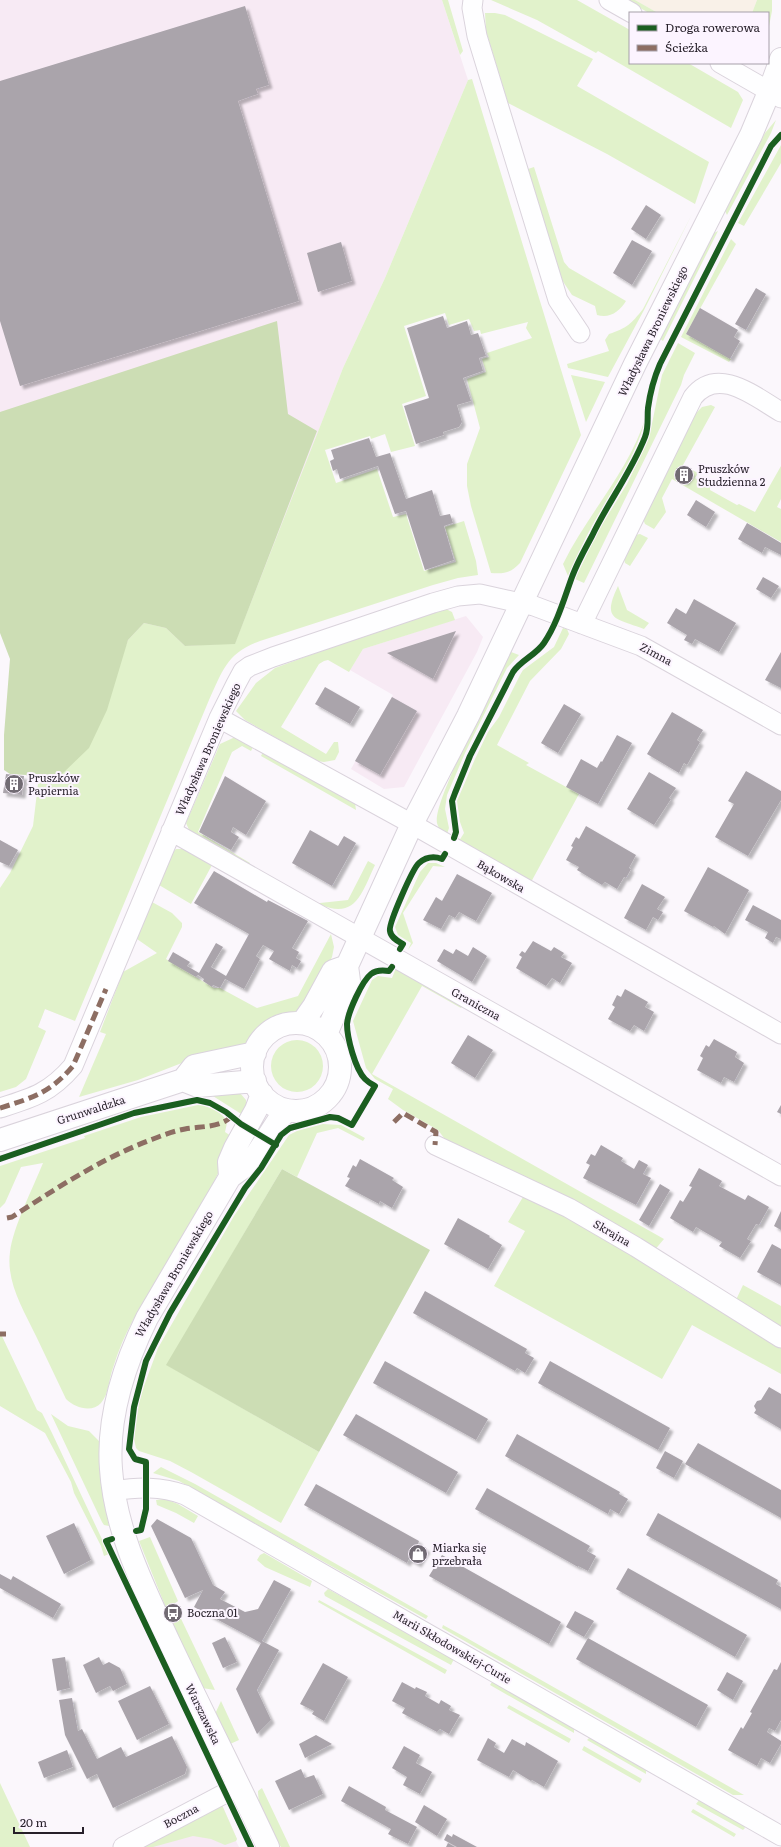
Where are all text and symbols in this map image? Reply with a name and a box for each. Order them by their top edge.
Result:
legend [629,12,769,64]
text: Droga rowerowa [665,18,761,36]
text: Ścieżka [665,38,708,56]
street label: Władysława Broniewskiego [613,262,691,399]
place label: Pruszków Studzienna 2 [698,460,766,489]
building icon: Pruszków Studzienna 2 [673,464,695,486]
street label: Zimna [637,638,676,668]
street label: Władysława Broniewskiego [171,680,244,817]
place label: Pruszków Papiernia [28,769,80,798]
building icon: Pruszków Papiernia [3,773,25,795]
street label: Bąkowska [474,855,529,895]
street label: Graniczna [449,983,504,1023]
street label: Grunwaldzka [55,1090,127,1128]
street label: Władysława Broniewskiego [130,1207,216,1340]
street label: Skrajna [591,1215,634,1249]
place label: Miarka się przebrała [432,1539,487,1568]
shop icon: Miarka się przebrała [407,1543,429,1565]
bus stop icon: Boczna 01 [162,1602,184,1624]
place label: Boczna 01 [187,1604,238,1620]
street label: Marii Skłodowskiej-Curie [390,1606,515,1687]
street label: Warszawska [182,1681,226,1747]
street label: Boczna [160,1799,201,1831]
scale bar [14,1809,83,1835]
text: 20 m [20,1813,47,1831]

